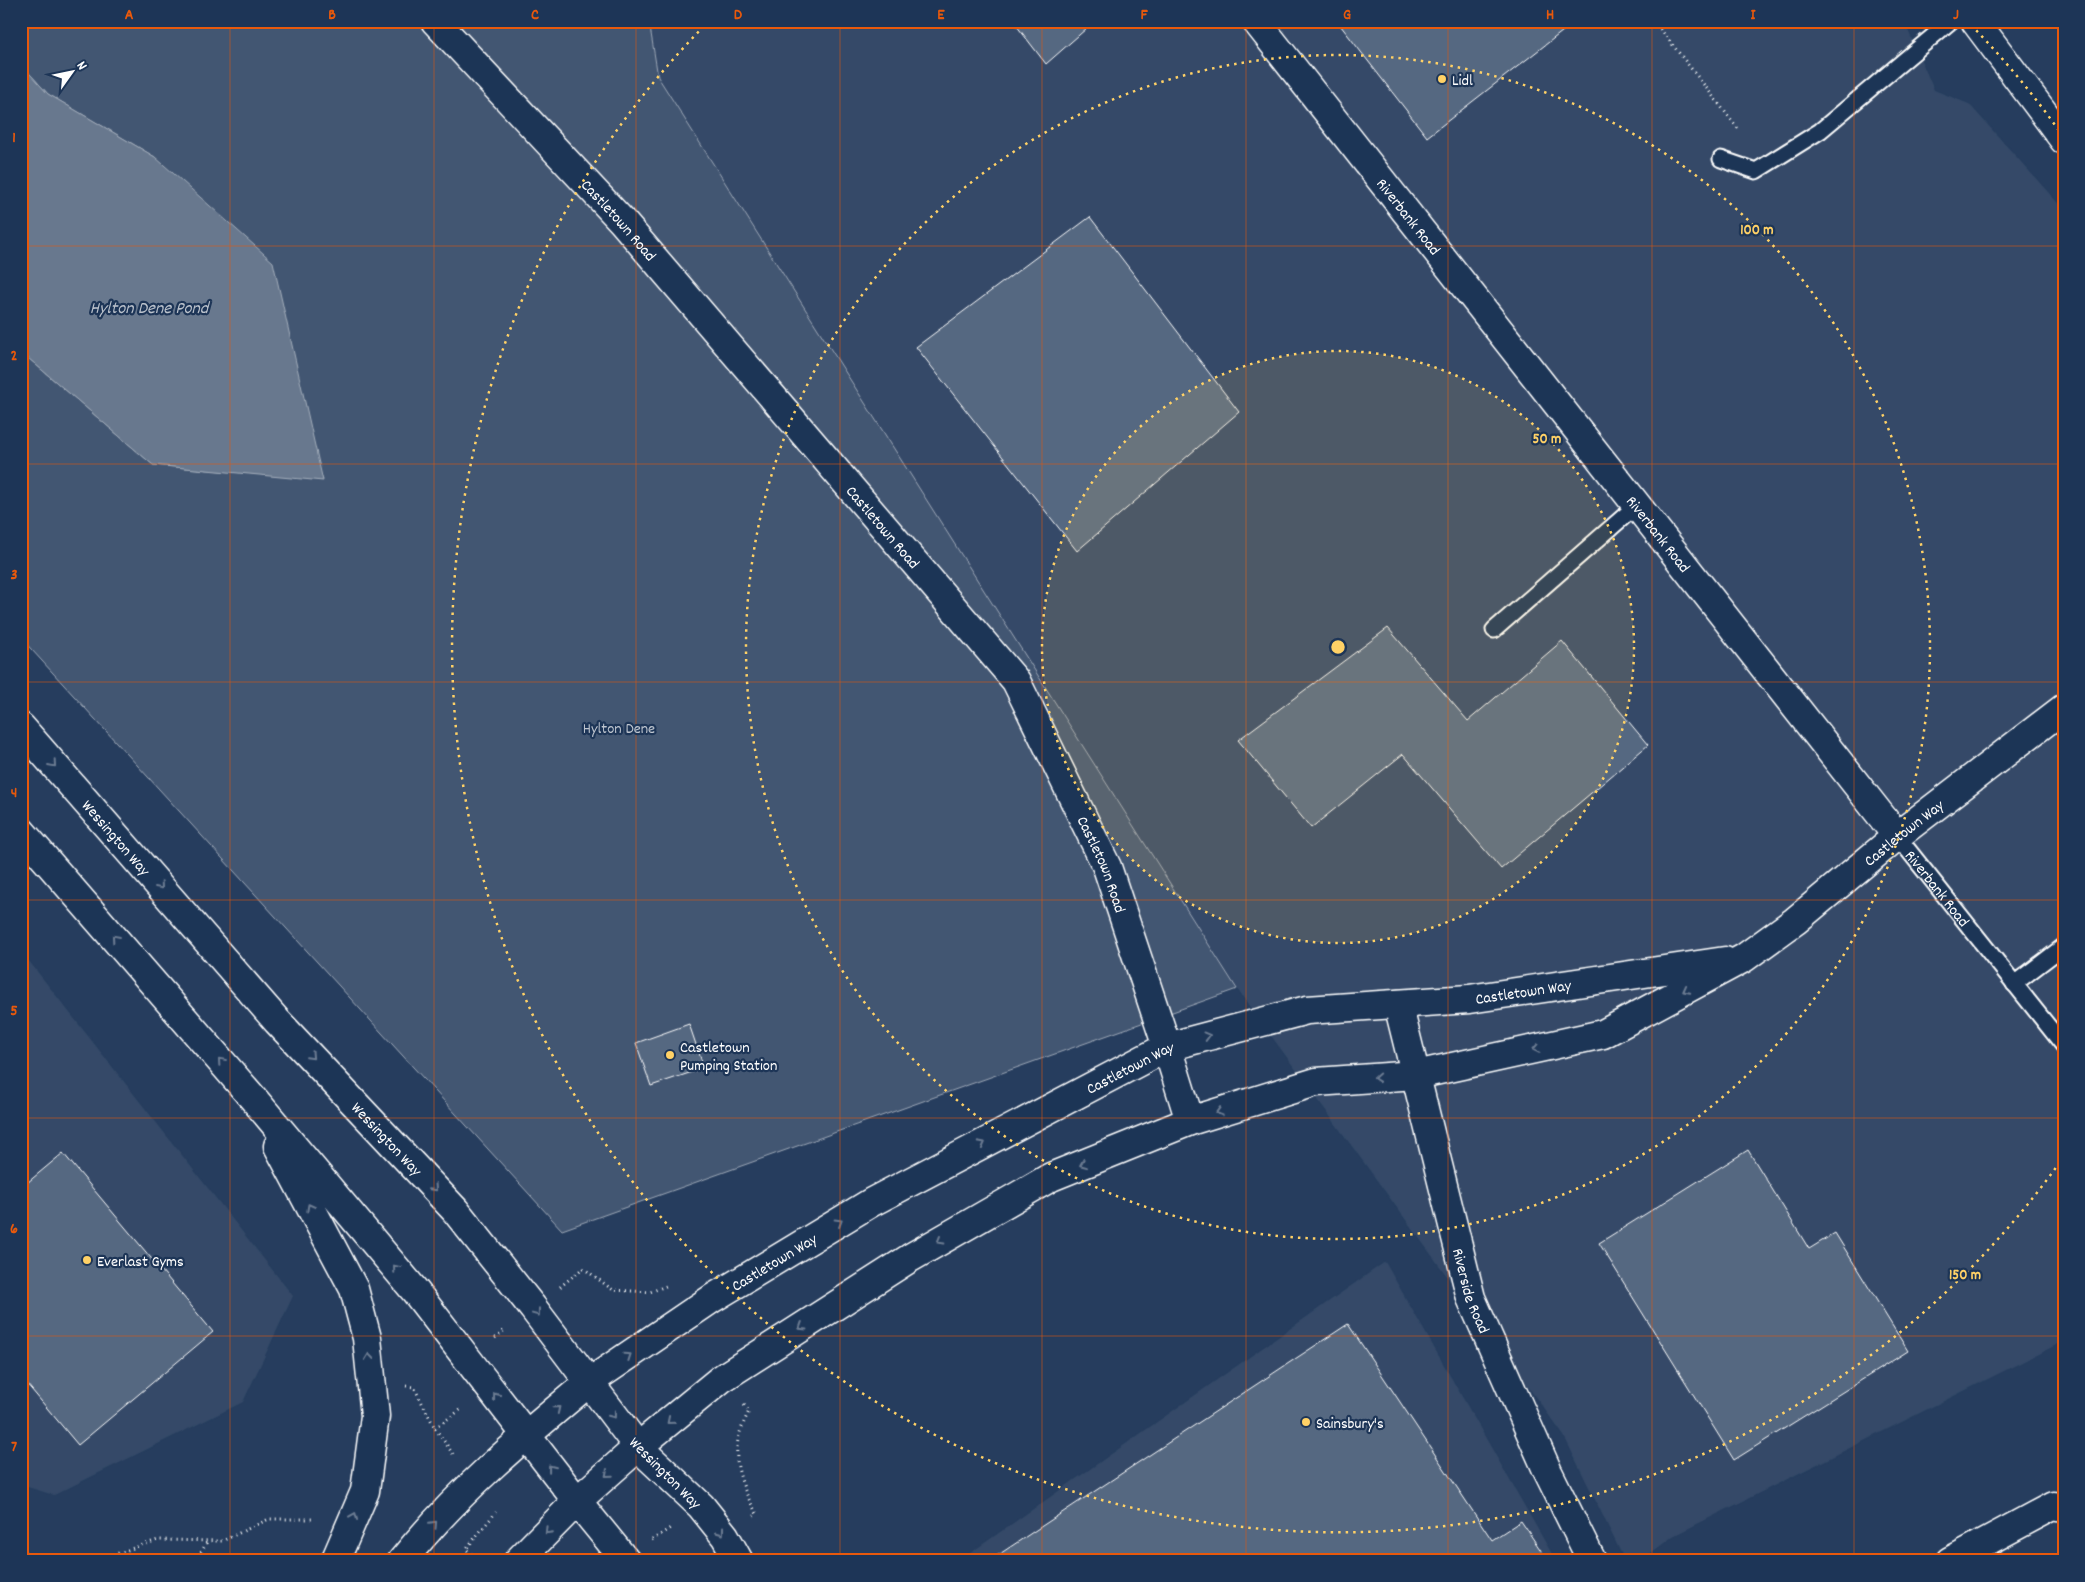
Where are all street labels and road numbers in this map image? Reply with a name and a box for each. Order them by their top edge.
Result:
street label: Riverbank Road [1370,174,1445,261]
street label: Castletown Road [575,175,661,267]
street label: Castletown Road [839,481,924,575]
street label: Riverbank Road [1619,492,1695,578]
street label: Castletown Way [1860,795,1950,873]
street label: Wessington Way [75,796,155,882]
street label: Castletown Road [1070,813,1130,916]
street label: Riverbank Road [1898,846,1974,933]
street label: Castletown Way [1474,975,1573,1012]
street label: Castletown Way [1083,1037,1177,1101]
street label: Wessington Way [345,1098,427,1183]
street label: Castletown Way [728,1228,823,1298]
street label: Riverside Road [1445,1246,1494,1338]
street label: Wessington Way [623,1432,706,1516]

